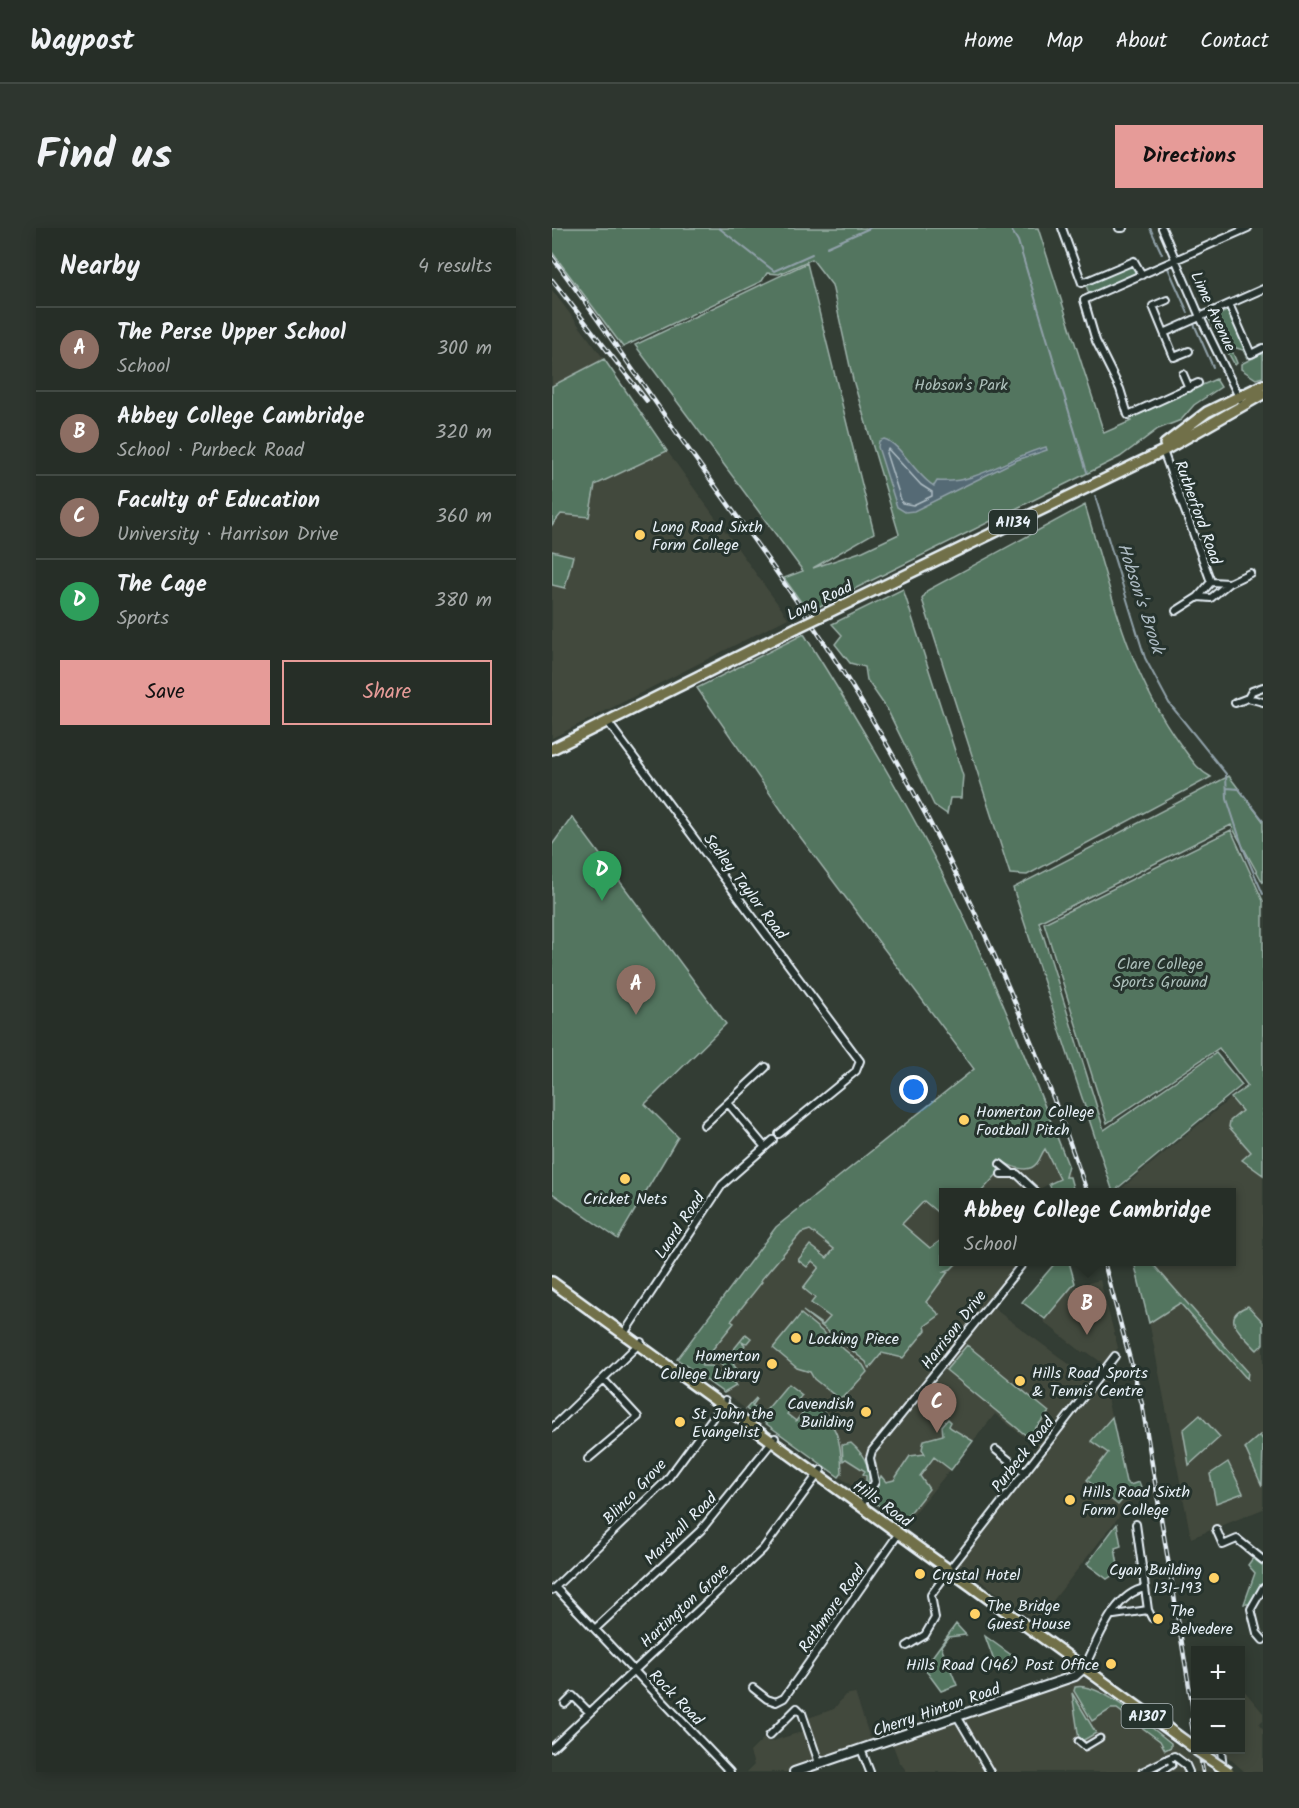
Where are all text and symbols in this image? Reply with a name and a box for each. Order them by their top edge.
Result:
text: Waypost [30,19,134,64]
text: Home [964,25,1013,58]
text: Map [1046,25,1083,58]
text: About [1116,25,1167,58]
text: Contact [1200,25,1269,58]
text: Find us [36,123,172,190]
button: Directions [1115,125,1263,188]
text: Nearby [60,246,140,288]
text: 4 results [418,251,492,283]
street label: Lime Avenue [1183,267,1242,356]
text: The Perse Upper School [117,316,346,351]
text: A [73,333,86,365]
text: 300 m [437,333,492,365]
text: School [117,351,170,383]
park label: Hobson's Park [914,373,1008,398]
text: Abbey College Cambridge [117,400,364,435]
text: B [73,417,86,449]
text: 320 m [435,417,492,449]
text: School · Purbeck Road [117,435,304,467]
street label: Rutherford Road [1167,457,1228,569]
text: Faculty of Education [117,484,320,519]
text: C [73,501,86,533]
text: 360 m [436,501,492,533]
road number: A1134 [989,510,1037,534]
place label: Long Road Sixth Form College [652,515,763,558]
text: University · Harrison Drive [117,519,338,551]
marker: Long Road Sixth Form College [633,528,647,542]
water label: Hobson's Brook [1108,539,1172,660]
text: The Cage [117,568,207,603]
street label: Long Road [782,574,858,628]
text: D [73,585,86,617]
text: 380 m [435,585,492,617]
text: Sports [117,603,169,635]
button: Save [60,660,270,725]
button: Share [282,660,492,725]
street label: Sedley Taylor Road [697,829,794,946]
pin: D [583,852,622,901]
park label: Clare College Sports Ground [1113,952,1208,995]
pin: A [616,966,656,1015]
your location [899,1075,928,1104]
place label: Homerton College Football Pitch [976,1100,1094,1143]
marker: Homerton College Football Pitch [957,1113,971,1127]
marker: Cricket Nets [618,1172,632,1186]
place label: Cricket Nets [583,1187,667,1212]
street label: Luard Road [649,1187,712,1264]
popup [939,1188,1236,1266]
text: Abbey College Cambridge [964,1194,1211,1229]
text: School [964,1229,1017,1261]
street label: Harrison Drive [915,1285,993,1375]
pin: B [1068,1286,1106,1335]
place label: Locking Piece [808,1327,899,1352]
marker: Locking Piece [789,1331,803,1345]
place label: Homerton College Library [660,1344,760,1387]
marker: Homerton College Library [765,1357,779,1371]
place label: Hills Road Sports & Tennis Centre [1032,1361,1148,1404]
marker: Hills Road Sports & Tennis Centre [1013,1374,1027,1388]
pin: C [918,1384,956,1433]
place label: Cavendish Building [787,1392,854,1435]
place label: St John the Evangelist [692,1402,773,1445]
marker: Cavendish Building [859,1405,873,1419]
street label: Purbeck Road [986,1411,1061,1498]
marker: St John the Evangelist [673,1415,687,1429]
street label: Blinco Grove [597,1453,673,1531]
street label: Hills Road [847,1474,918,1535]
place label: Hills Road Sixth Form College [1082,1480,1190,1523]
street label: Marshall Road [639,1486,724,1571]
marker: Hills Road Sixth Form College [1063,1493,1077,1507]
street label: Hartington Grove [635,1558,735,1654]
place label: Cyan Building 131-193 [1109,1558,1202,1601]
street label: Rathmore Road [793,1559,872,1658]
place label: Crystal Hotel [932,1563,1021,1588]
marker: Crystal Hotel [913,1567,927,1581]
marker: Cyan Building 131-193 [1207,1571,1221,1585]
place label: The Bridge Guest House [987,1594,1071,1637]
place label: The Belvedere [1170,1599,1233,1642]
marker: The Bridge Guest House [968,1607,982,1621]
marker: The Belvedere [1151,1612,1165,1626]
map controls [1191,1646,1245,1754]
button: + [1191,1646,1245,1700]
place label: Hills Road (146) Post Office [906,1653,1099,1678]
marker: Hills Road (146) Post Office [1104,1657,1118,1671]
street label: Rock Road [643,1664,710,1733]
street label: Cherry Hinton Road [869,1677,1005,1744]
button: − [1191,1700,1245,1754]
road number: A1307 [1122,1704,1172,1728]

